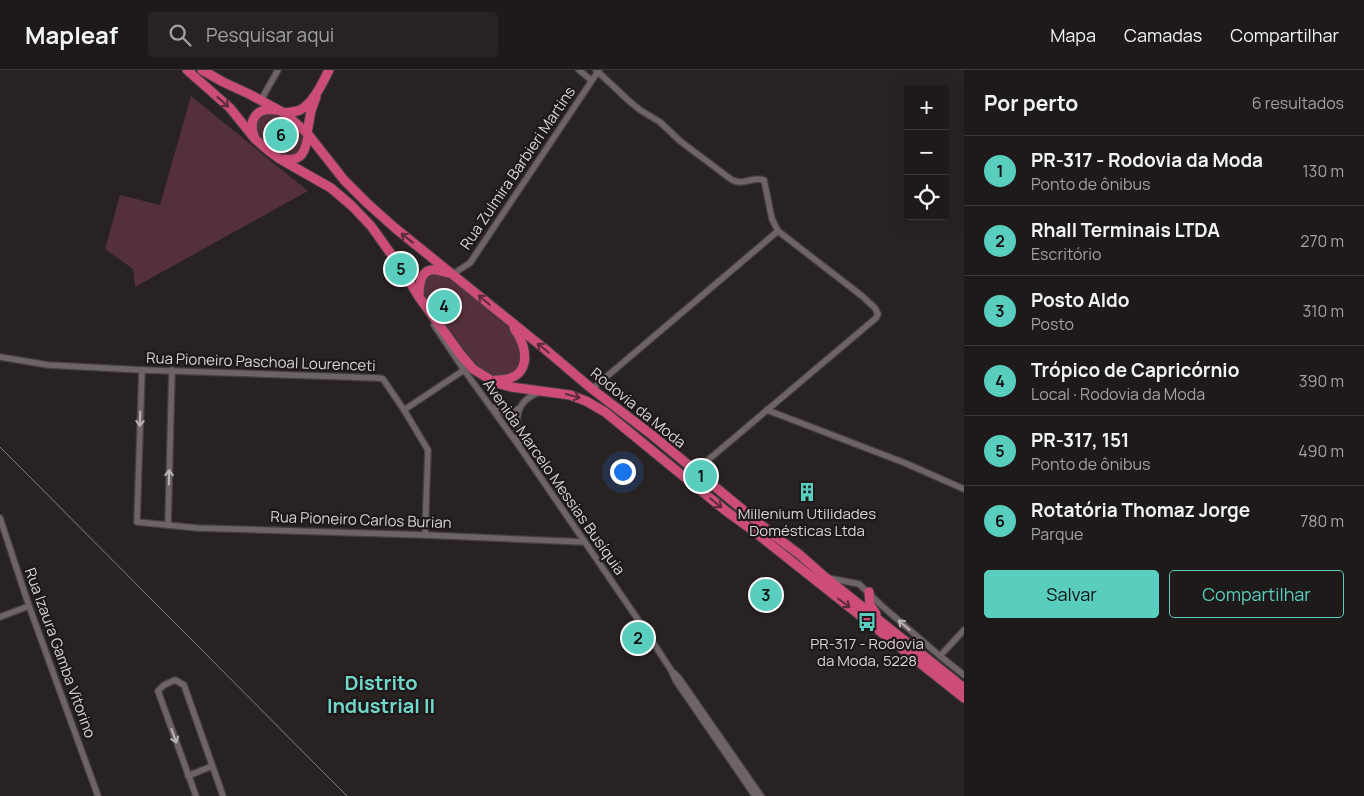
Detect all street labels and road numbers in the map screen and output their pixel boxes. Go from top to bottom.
street label: Rua Zulmira Barbieri Martins [455,82,580,253]
street label: Rua Pioneiro Paschoal Lourenceti [146,347,376,376]
street label: Rodovia da Moda [586,363,690,453]
street label: Avenida Marcelo Messias Busíquia [478,375,630,579]
street label: Rua Pioneiro Carlos Burian [270,506,452,533]
street label: Rua Izaura Gamba Vitorino [20,565,101,741]

